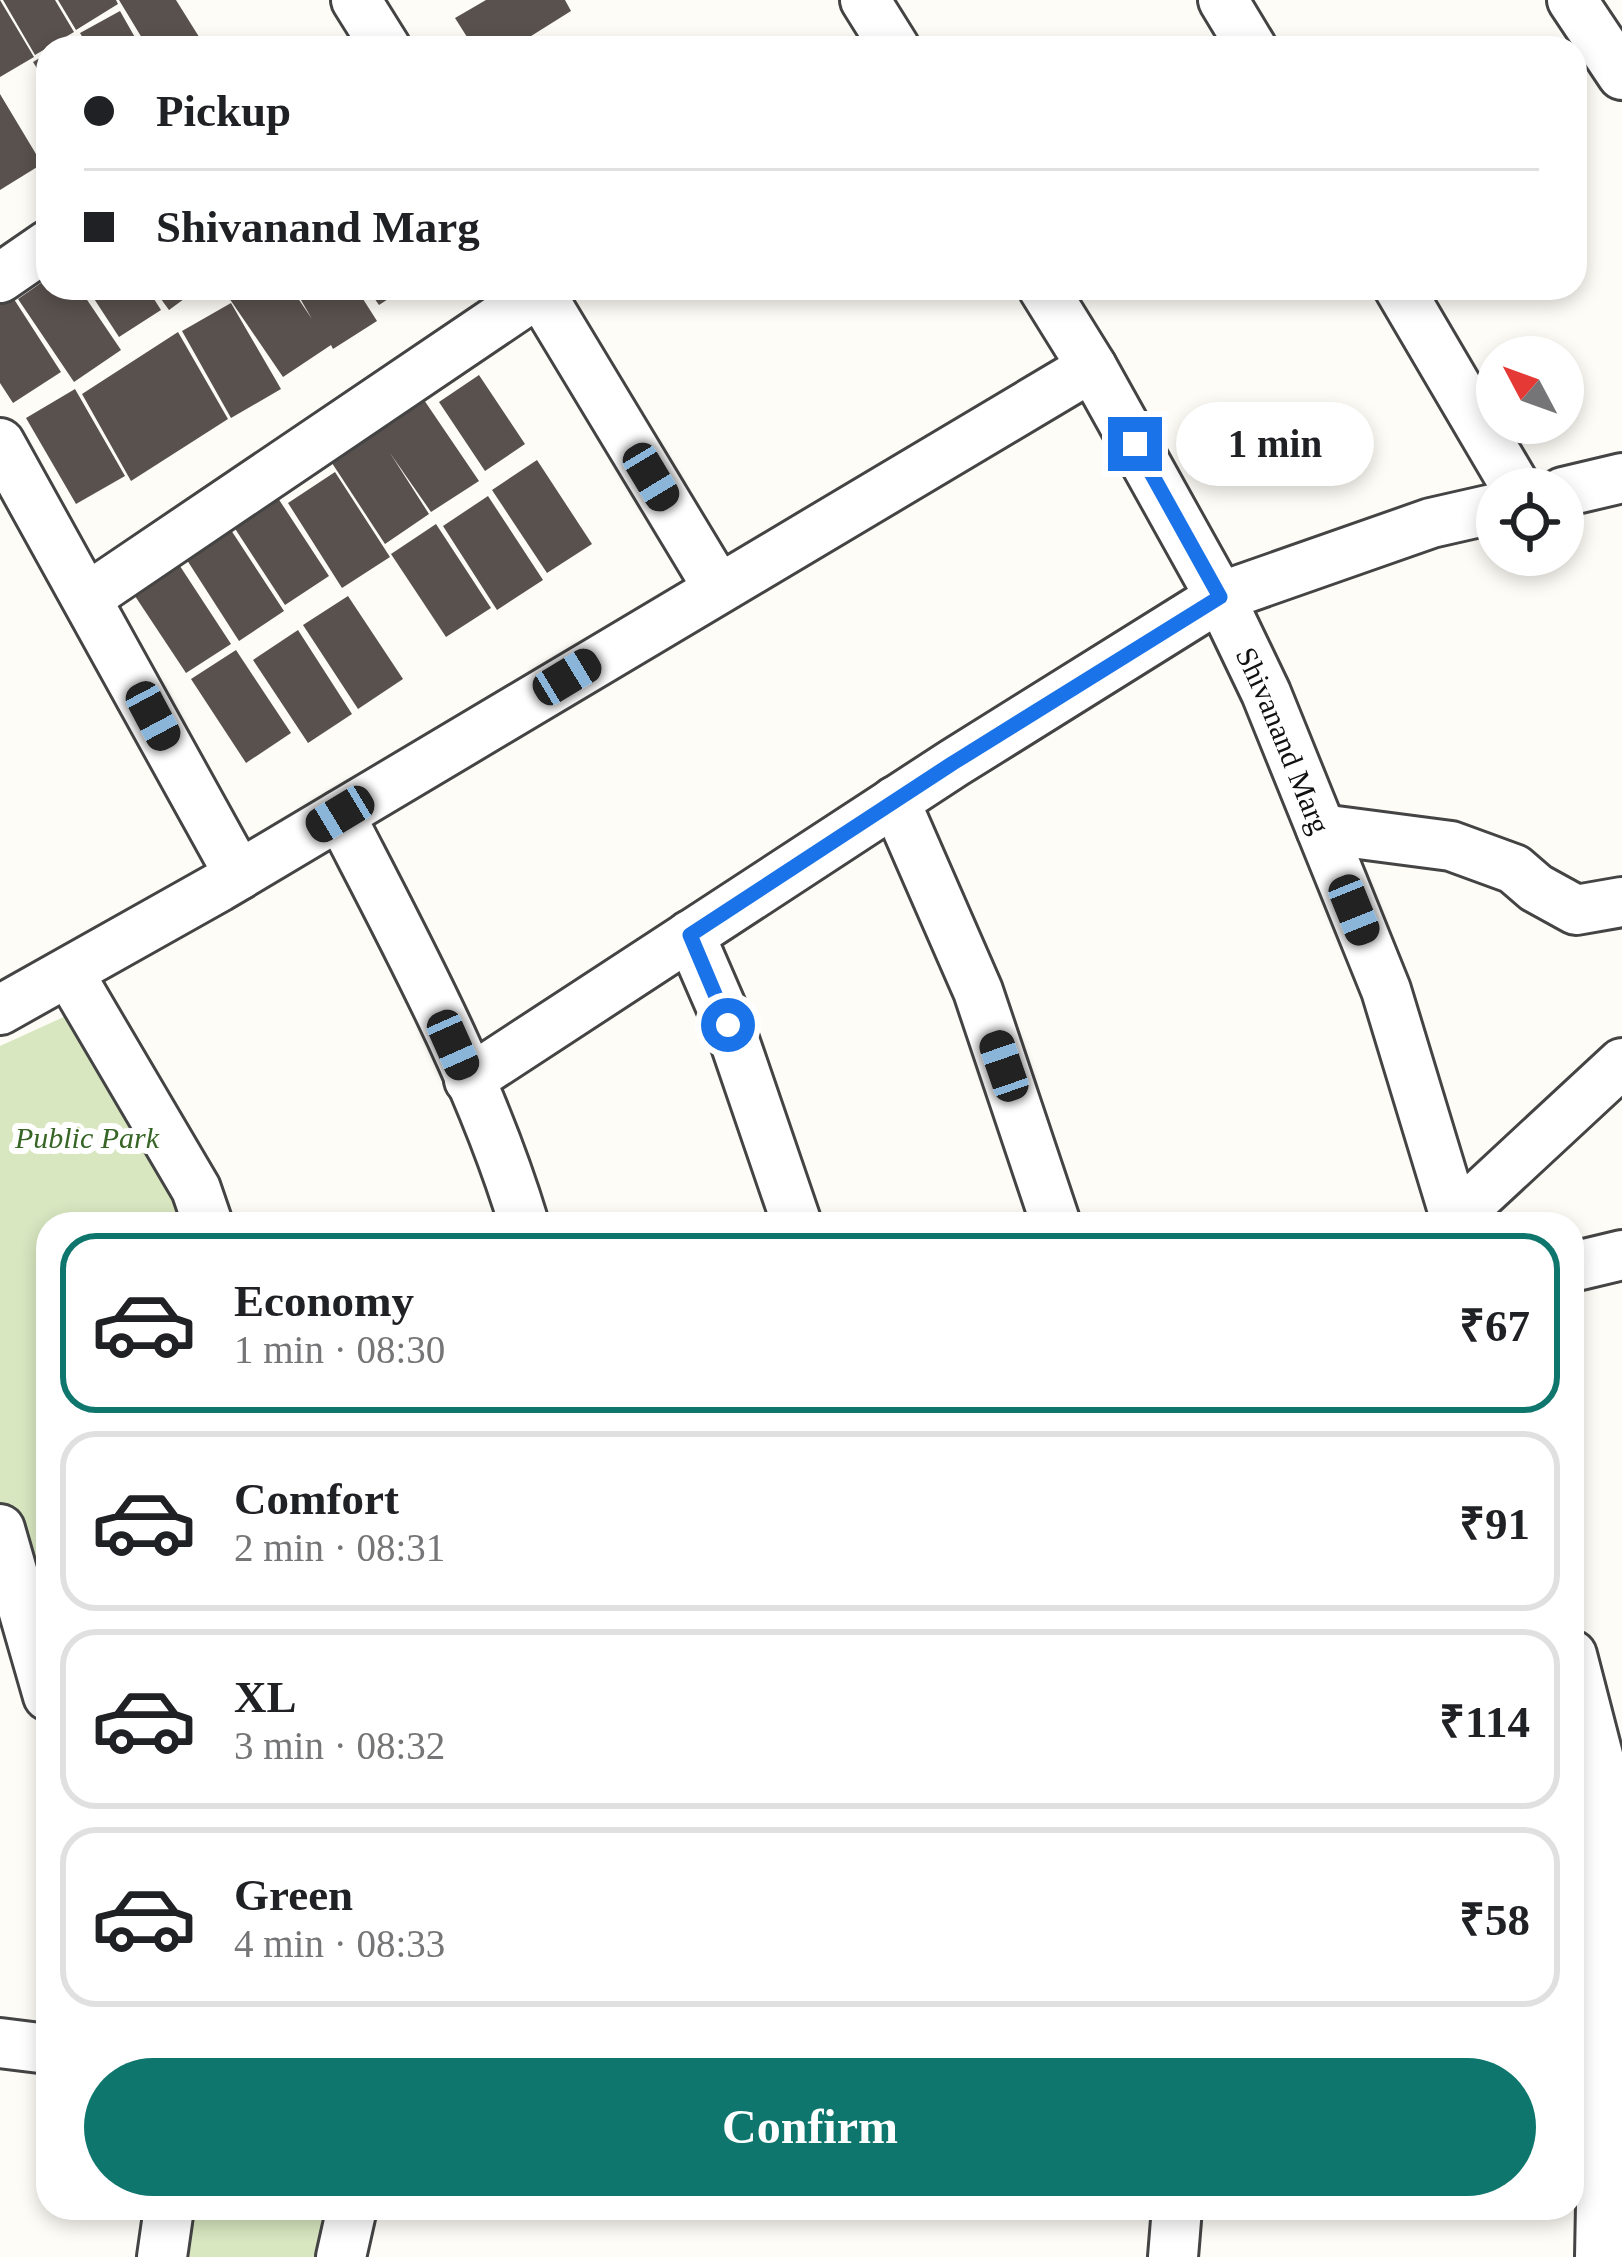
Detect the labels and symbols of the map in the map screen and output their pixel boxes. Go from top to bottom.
north arrow [1476,336,1584,444]
callout: 1 min [1177,402,1375,486]
route end [1108,417,1162,471]
car [617,437,685,517]
street label: Shivanand Marg [1230,642,1337,838]
car [527,643,607,711]
car [120,676,186,756]
car [300,780,380,848]
car [1324,870,1384,950]
route start [701,998,755,1052]
car [422,1005,484,1085]
car [975,1026,1033,1106]
park label: Public Park [14,1121,160,1154]

